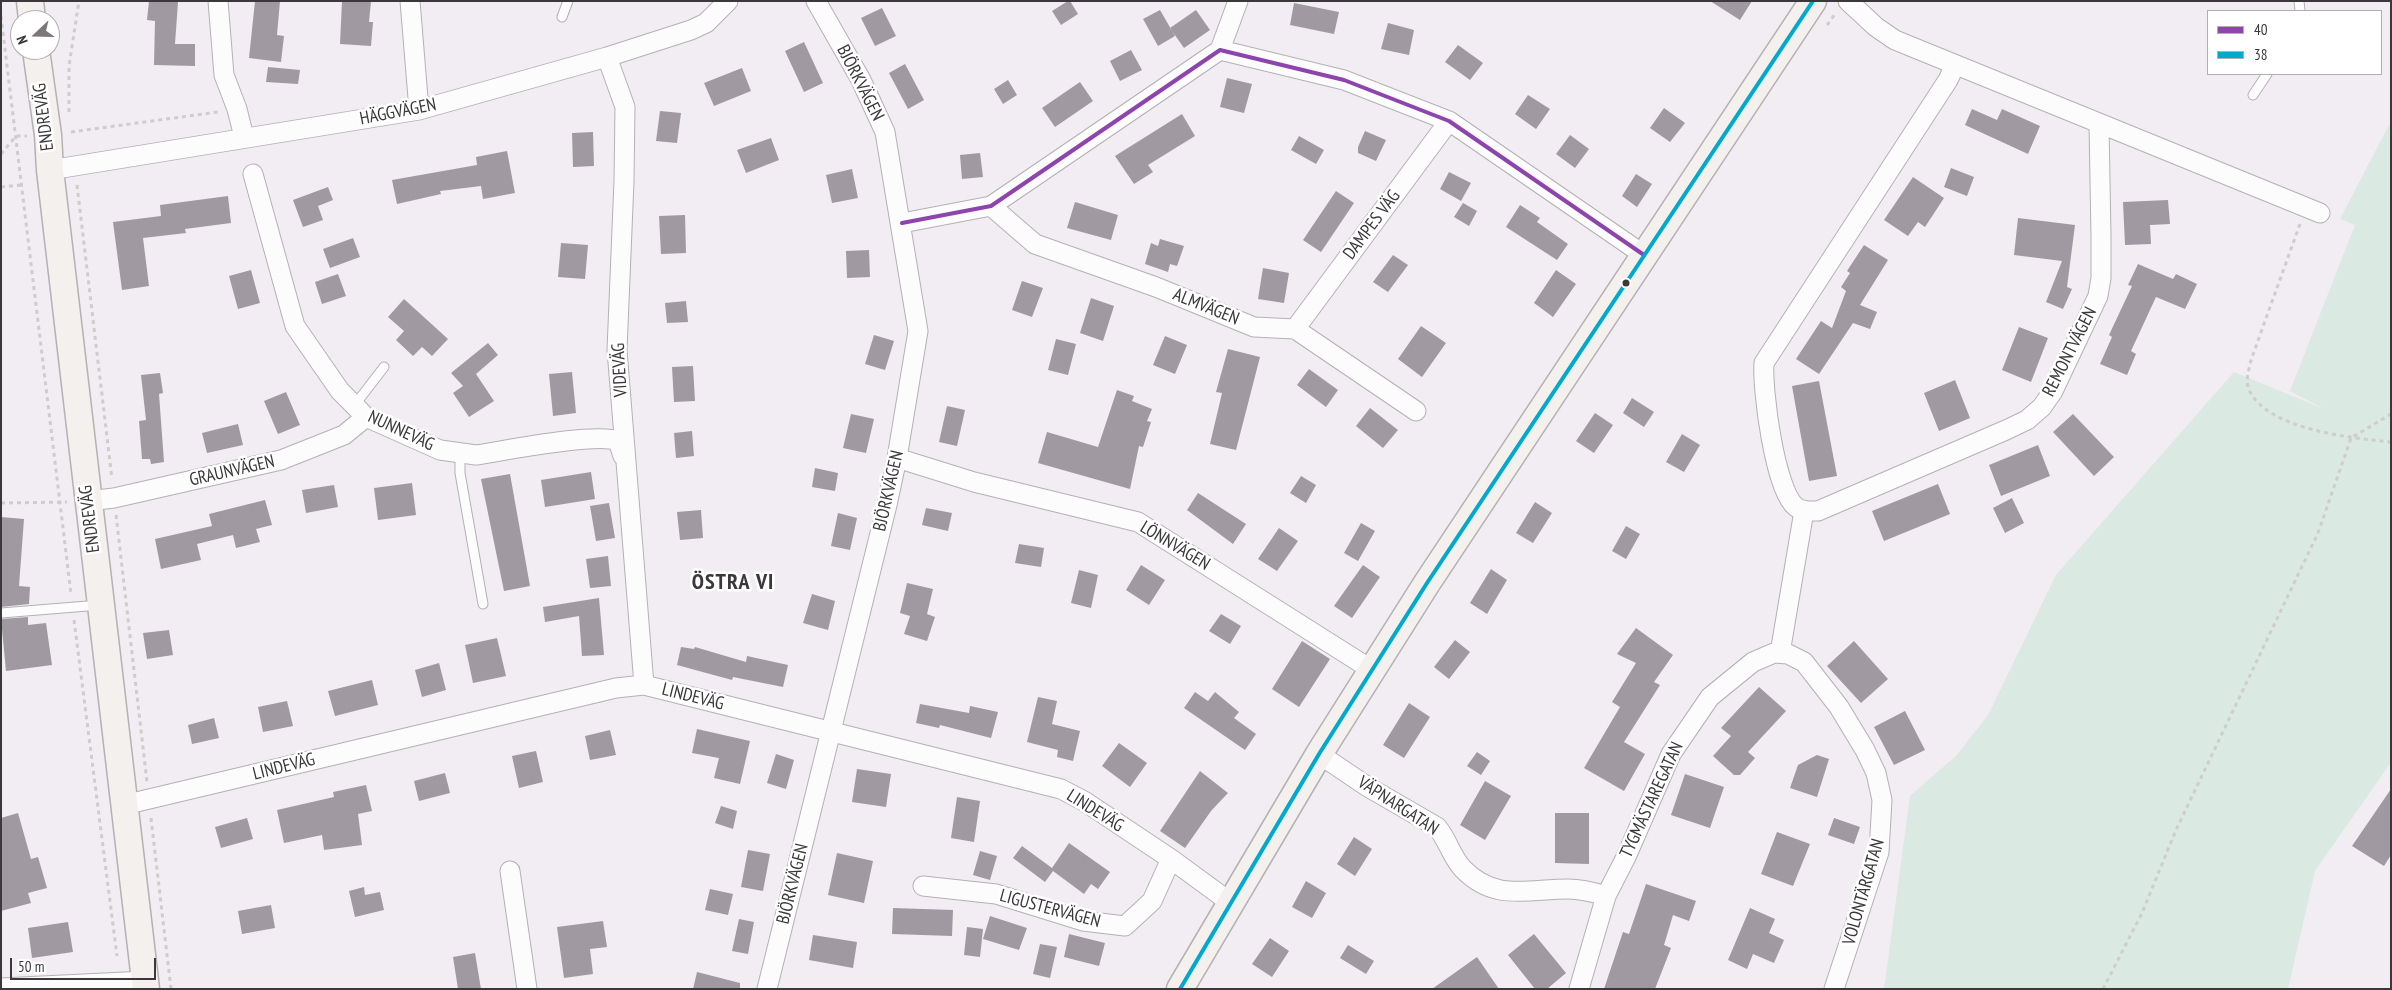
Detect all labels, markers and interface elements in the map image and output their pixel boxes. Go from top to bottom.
north arrow [10,10,60,60]
legend [2207,10,2382,75]
text: 40 [2254,20,2268,39]
text: N [12,33,32,47]
street label: BJÖRKVÄGEN [832,42,888,124]
text: 38 [2254,45,2268,64]
street label: ENDREVÄG [29,82,59,152]
street label: HÄGGVÄGEN [358,94,438,130]
street label: DAMPES VÄG [1339,186,1405,264]
unlabelled marker [1621,278,1631,288]
street label: ALMVÄGEN [1170,284,1242,330]
street label: REMONTVÄGEN [2038,304,2102,400]
street label: VIDEVÄG [608,342,632,398]
street label: NUNNEVÄG [364,406,438,456]
street label: BJÖRKVÄGEN [869,449,909,533]
street label: GRAUNVÄGEN [187,451,277,491]
street label: ENDREVÄG [75,484,105,554]
street label: LÖNNVÄGEN [1136,517,1214,575]
district label: ÖSTRA VI [691,570,775,596]
street label: LINDEVÄG [660,679,726,715]
street label: TYGMÄSTAREGATAN [1616,739,1688,861]
street label: LINDEVÄG [251,749,317,785]
street label: VÄPNARGATAN [1353,772,1443,840]
street label: LINDEVÄG [1063,785,1127,837]
street label: VOLONTÄRGATAN [1839,837,1889,947]
street label: BJÖRKVÄGEN [773,842,813,926]
street label: LIGUSTERVÄGEN [997,885,1103,933]
scale bar [12,948,159,980]
text: 50 m [18,957,44,976]

